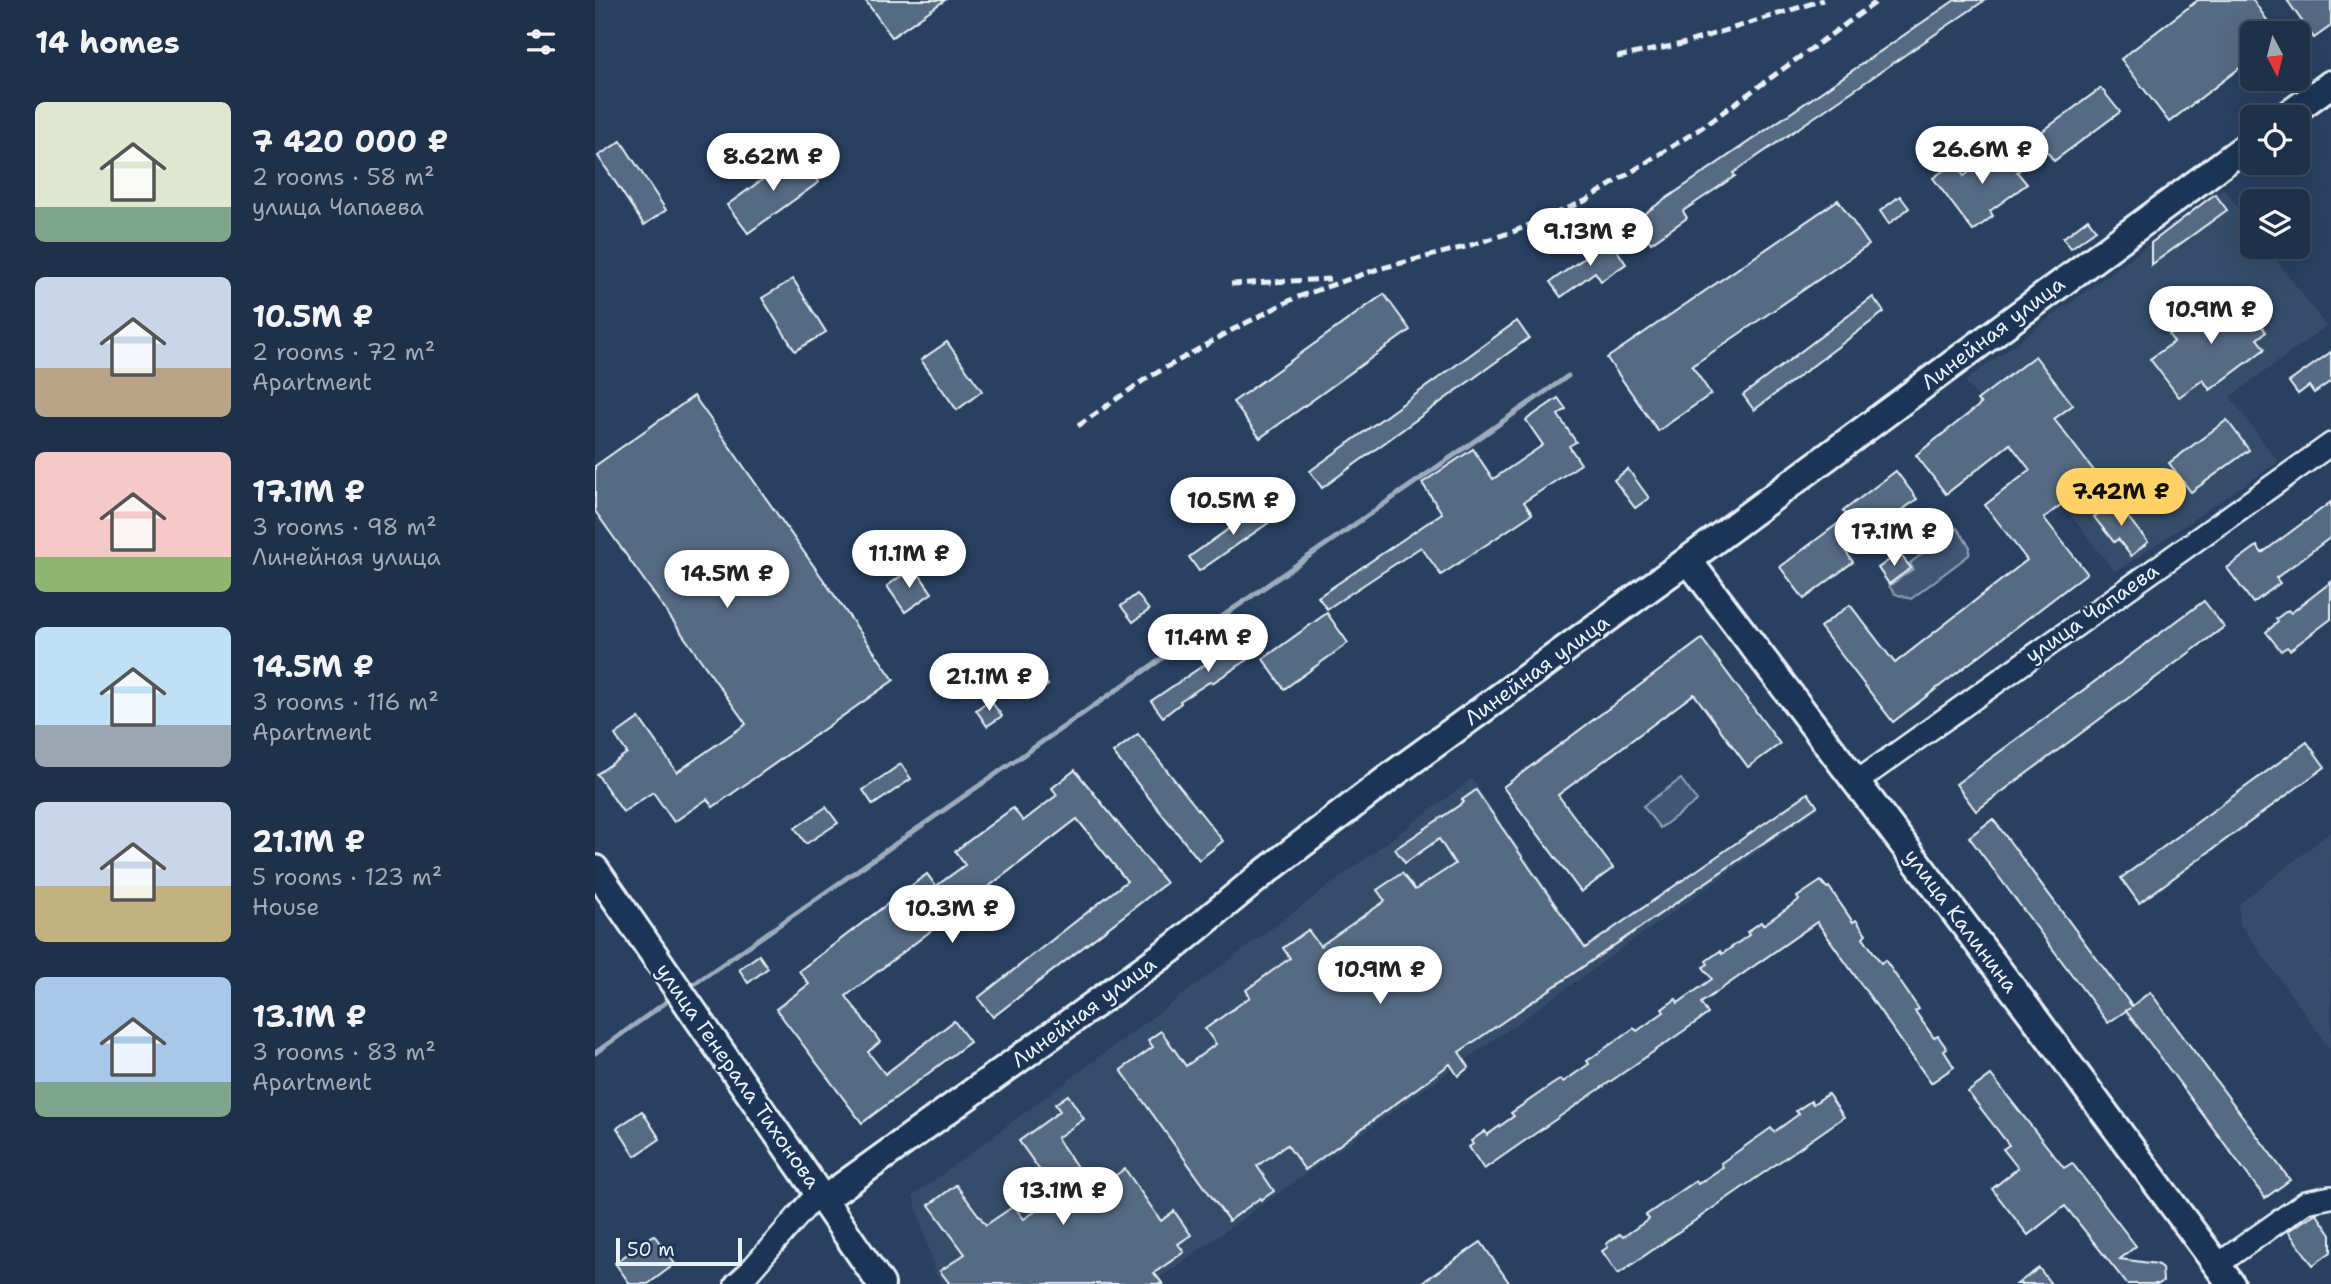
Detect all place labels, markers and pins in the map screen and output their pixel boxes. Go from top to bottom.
pin: 26.6M ₽ [1917,127,2047,186]
pin: 8.62M ₽ [708,134,838,193]
pin: 9.13M ₽ [1525,208,1655,268]
pin: 10.9M ₽ [2146,286,2276,346]
pin: 7.42M ₽ [2056,468,2186,528]
pin: 10.5M ₽ [1168,477,1298,537]
pin: 17.1M ₽ [1829,508,1959,568]
pin: 11.1M ₽ [844,530,974,590]
pin: 14.5M ₽ [662,550,792,610]
pin: 11.4M ₽ [1143,614,1273,674]
pin: 21.1M ₽ [924,654,1054,713]
pin: 10.3M ₽ [887,886,1017,945]
pin: 10.9M ₽ [1315,946,1445,1006]
pin: 13.1M ₽ [998,1168,1128,1227]

